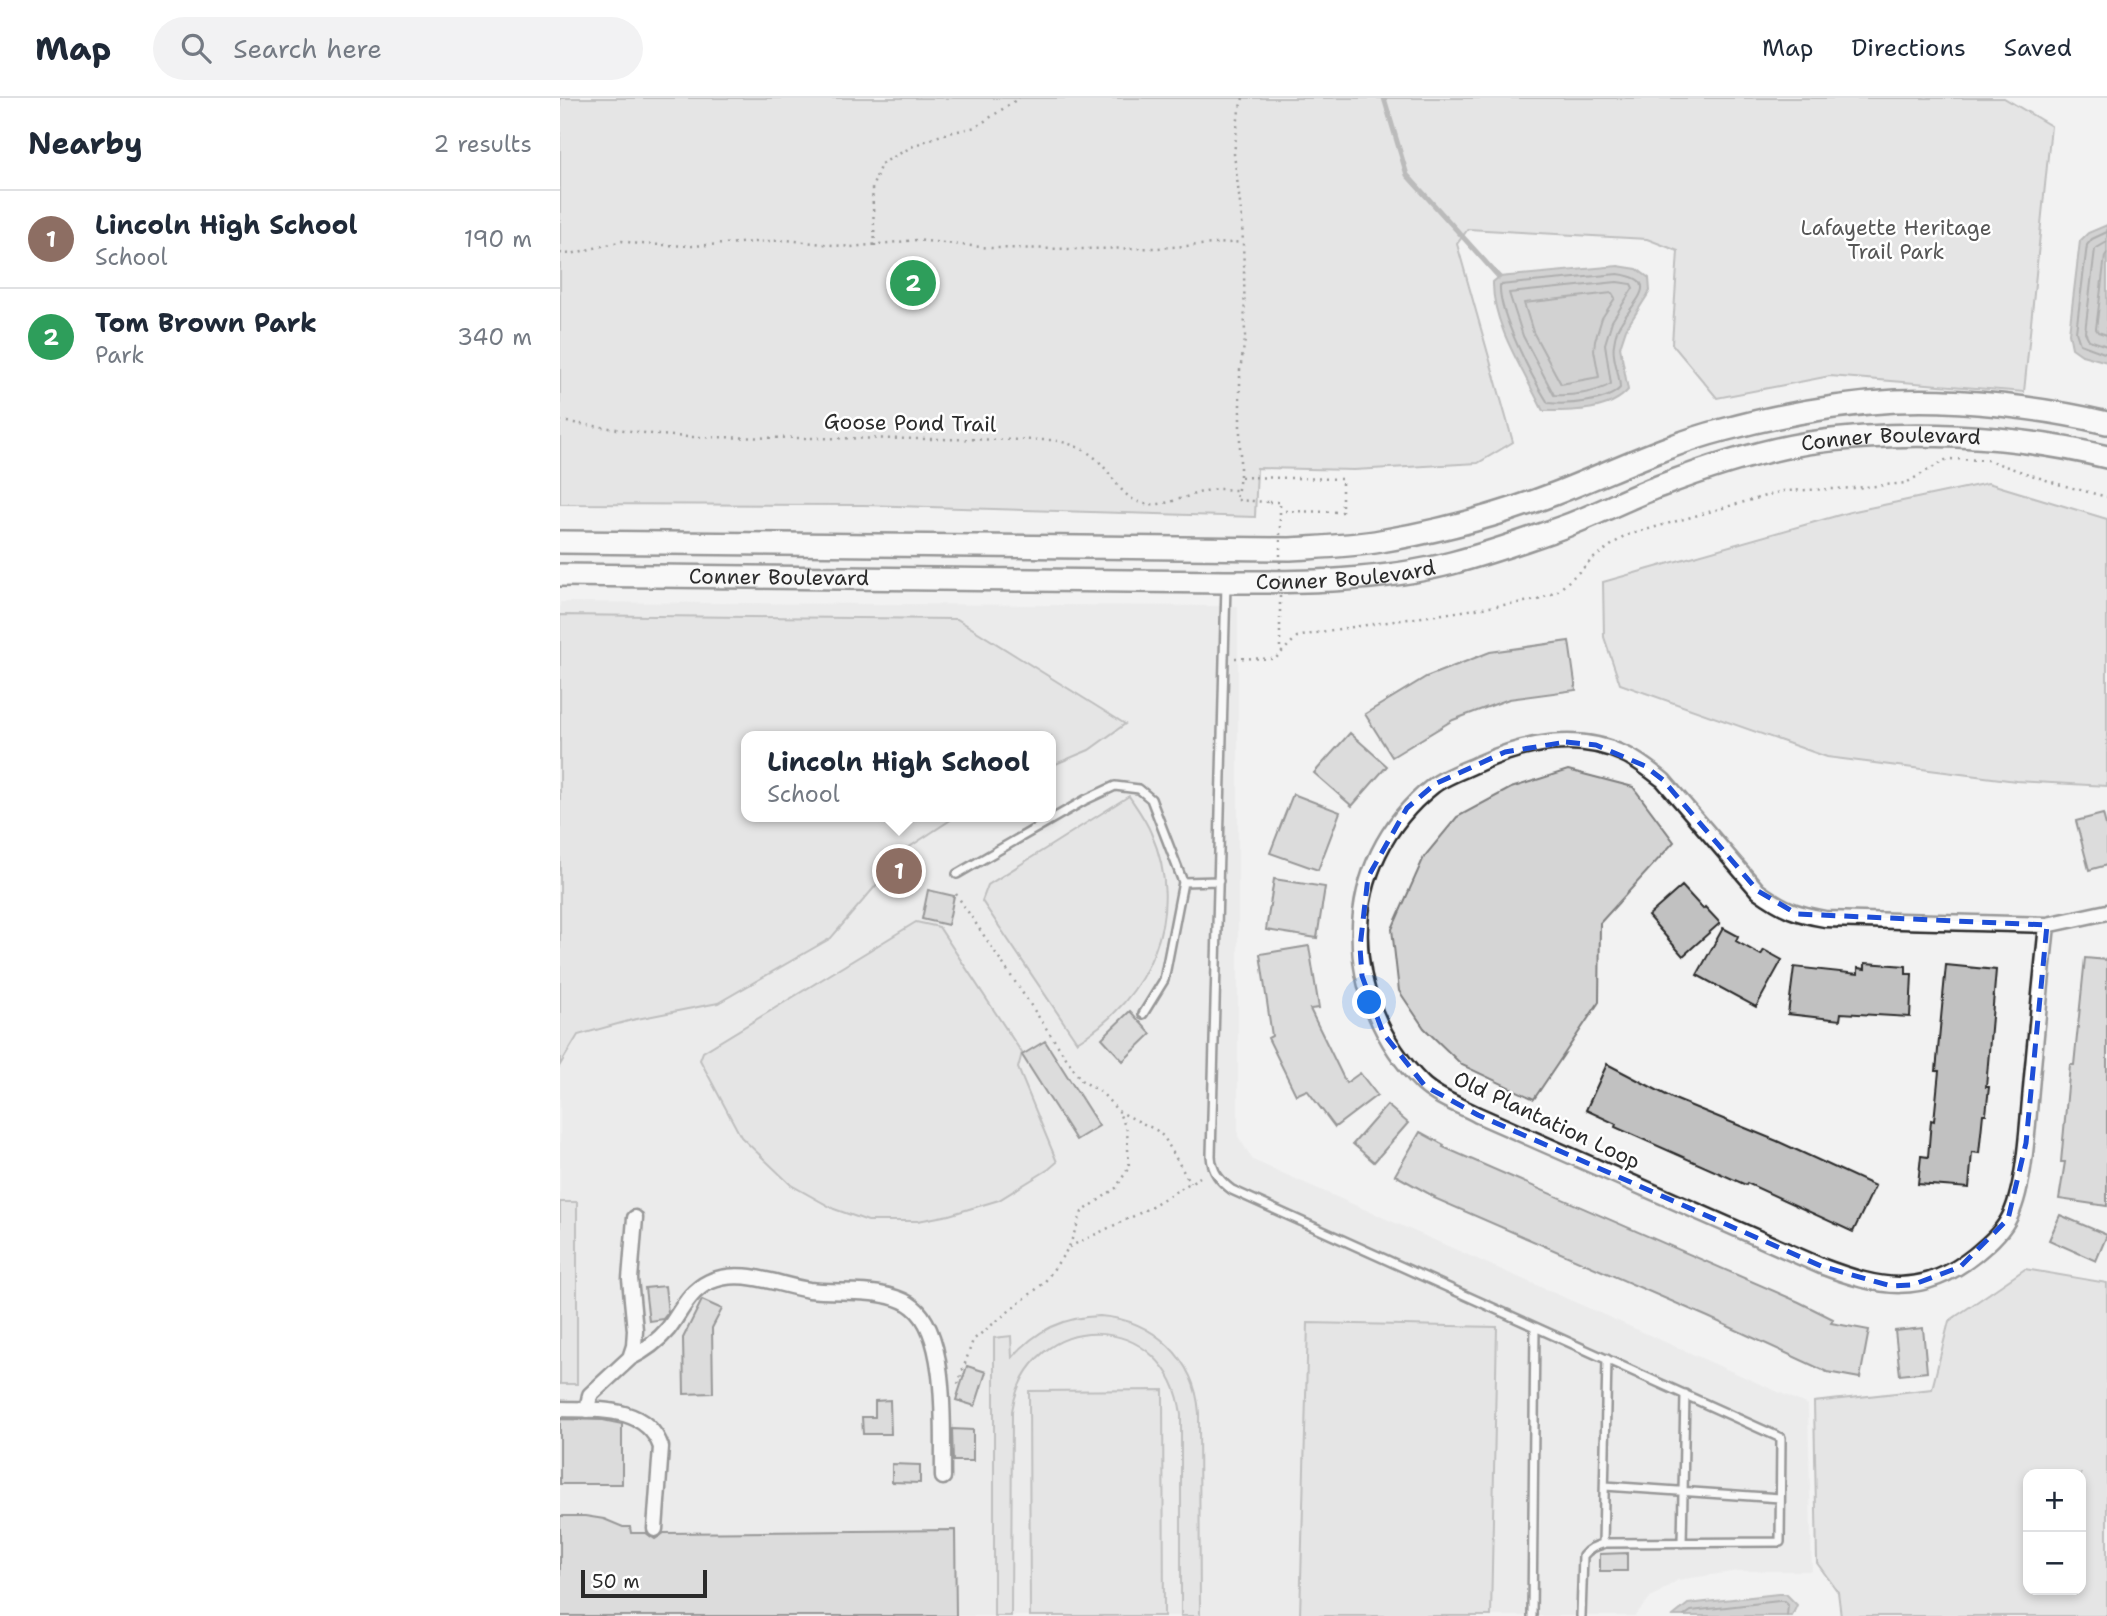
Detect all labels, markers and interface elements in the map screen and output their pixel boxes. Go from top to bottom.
search box [153,17,643,80]
text: Map [35,26,111,71]
icon: search [177,29,215,67]
text: Search here [233,31,382,66]
text: Map [1762,32,1813,64]
text: Directions [1851,32,1966,64]
text: Saved [2004,32,2072,64]
text: Nearby [28,123,143,164]
text: 2 results [433,129,532,159]
text: Lincoln High School [95,207,358,242]
park label: Lafayette Heritage Trail Park [1800,214,1992,266]
text: 1 [46,224,56,254]
text: 190 m [464,224,532,254]
text: School [95,242,167,272]
pin: 2 [890,257,936,309]
text: Tom Brown Park [95,305,317,340]
text: 2 [43,322,59,352]
text: 340 m [457,322,532,352]
text: Park [95,340,144,370]
street label: Goose Pond Trail [824,407,997,439]
street label: Conner Boulevard [1799,421,1982,458]
street label: Conner Boulevard [1256,553,1438,596]
street label: Conner Boulevard [689,562,869,592]
popup [741,731,1056,822]
text: Lincoln High School [767,744,1030,779]
text: School [767,779,840,809]
pin: 1 [876,845,922,897]
your location [1352,985,1386,1019]
street label: Old Plantation Loop [1449,1064,1645,1176]
map controls [2023,1469,2086,1595]
button: + [2023,1469,2086,1532]
button: − [2023,1532,2086,1595]
scale bar [581,1567,707,1599]
text: 50 m [592,1569,640,1594]

